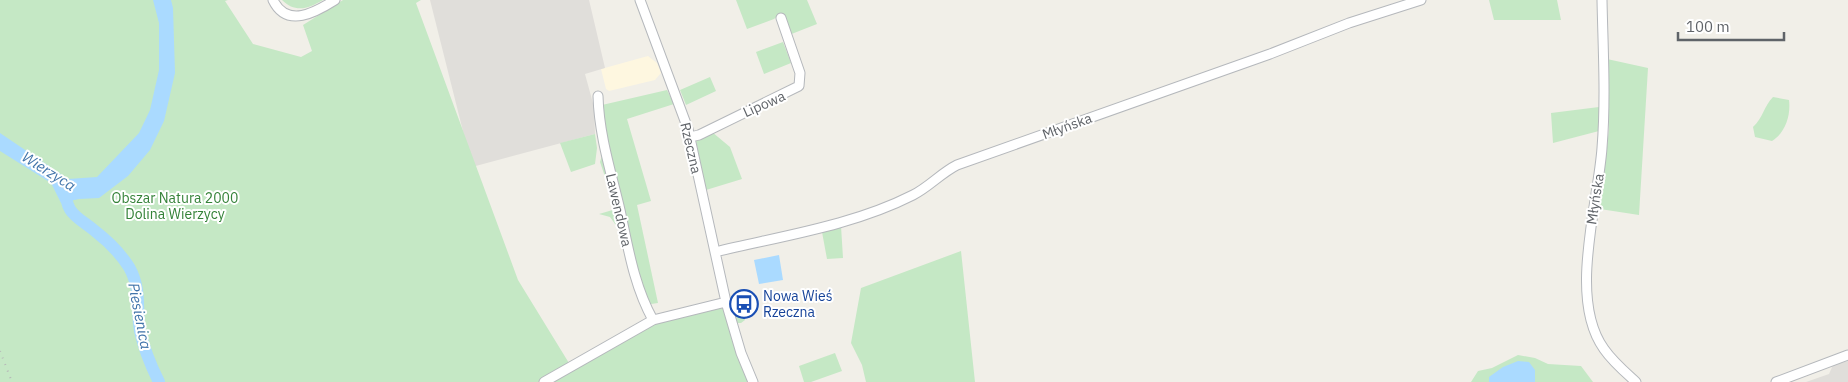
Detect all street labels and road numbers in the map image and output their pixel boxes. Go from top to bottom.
street label: Lipowa [740,87,788,121]
street label: Młyńska [1040,109,1095,143]
street label: Rzeczna [676,121,706,176]
street label: Lawendowa [602,172,636,249]
street label: Młyńska [1582,172,1608,226]

